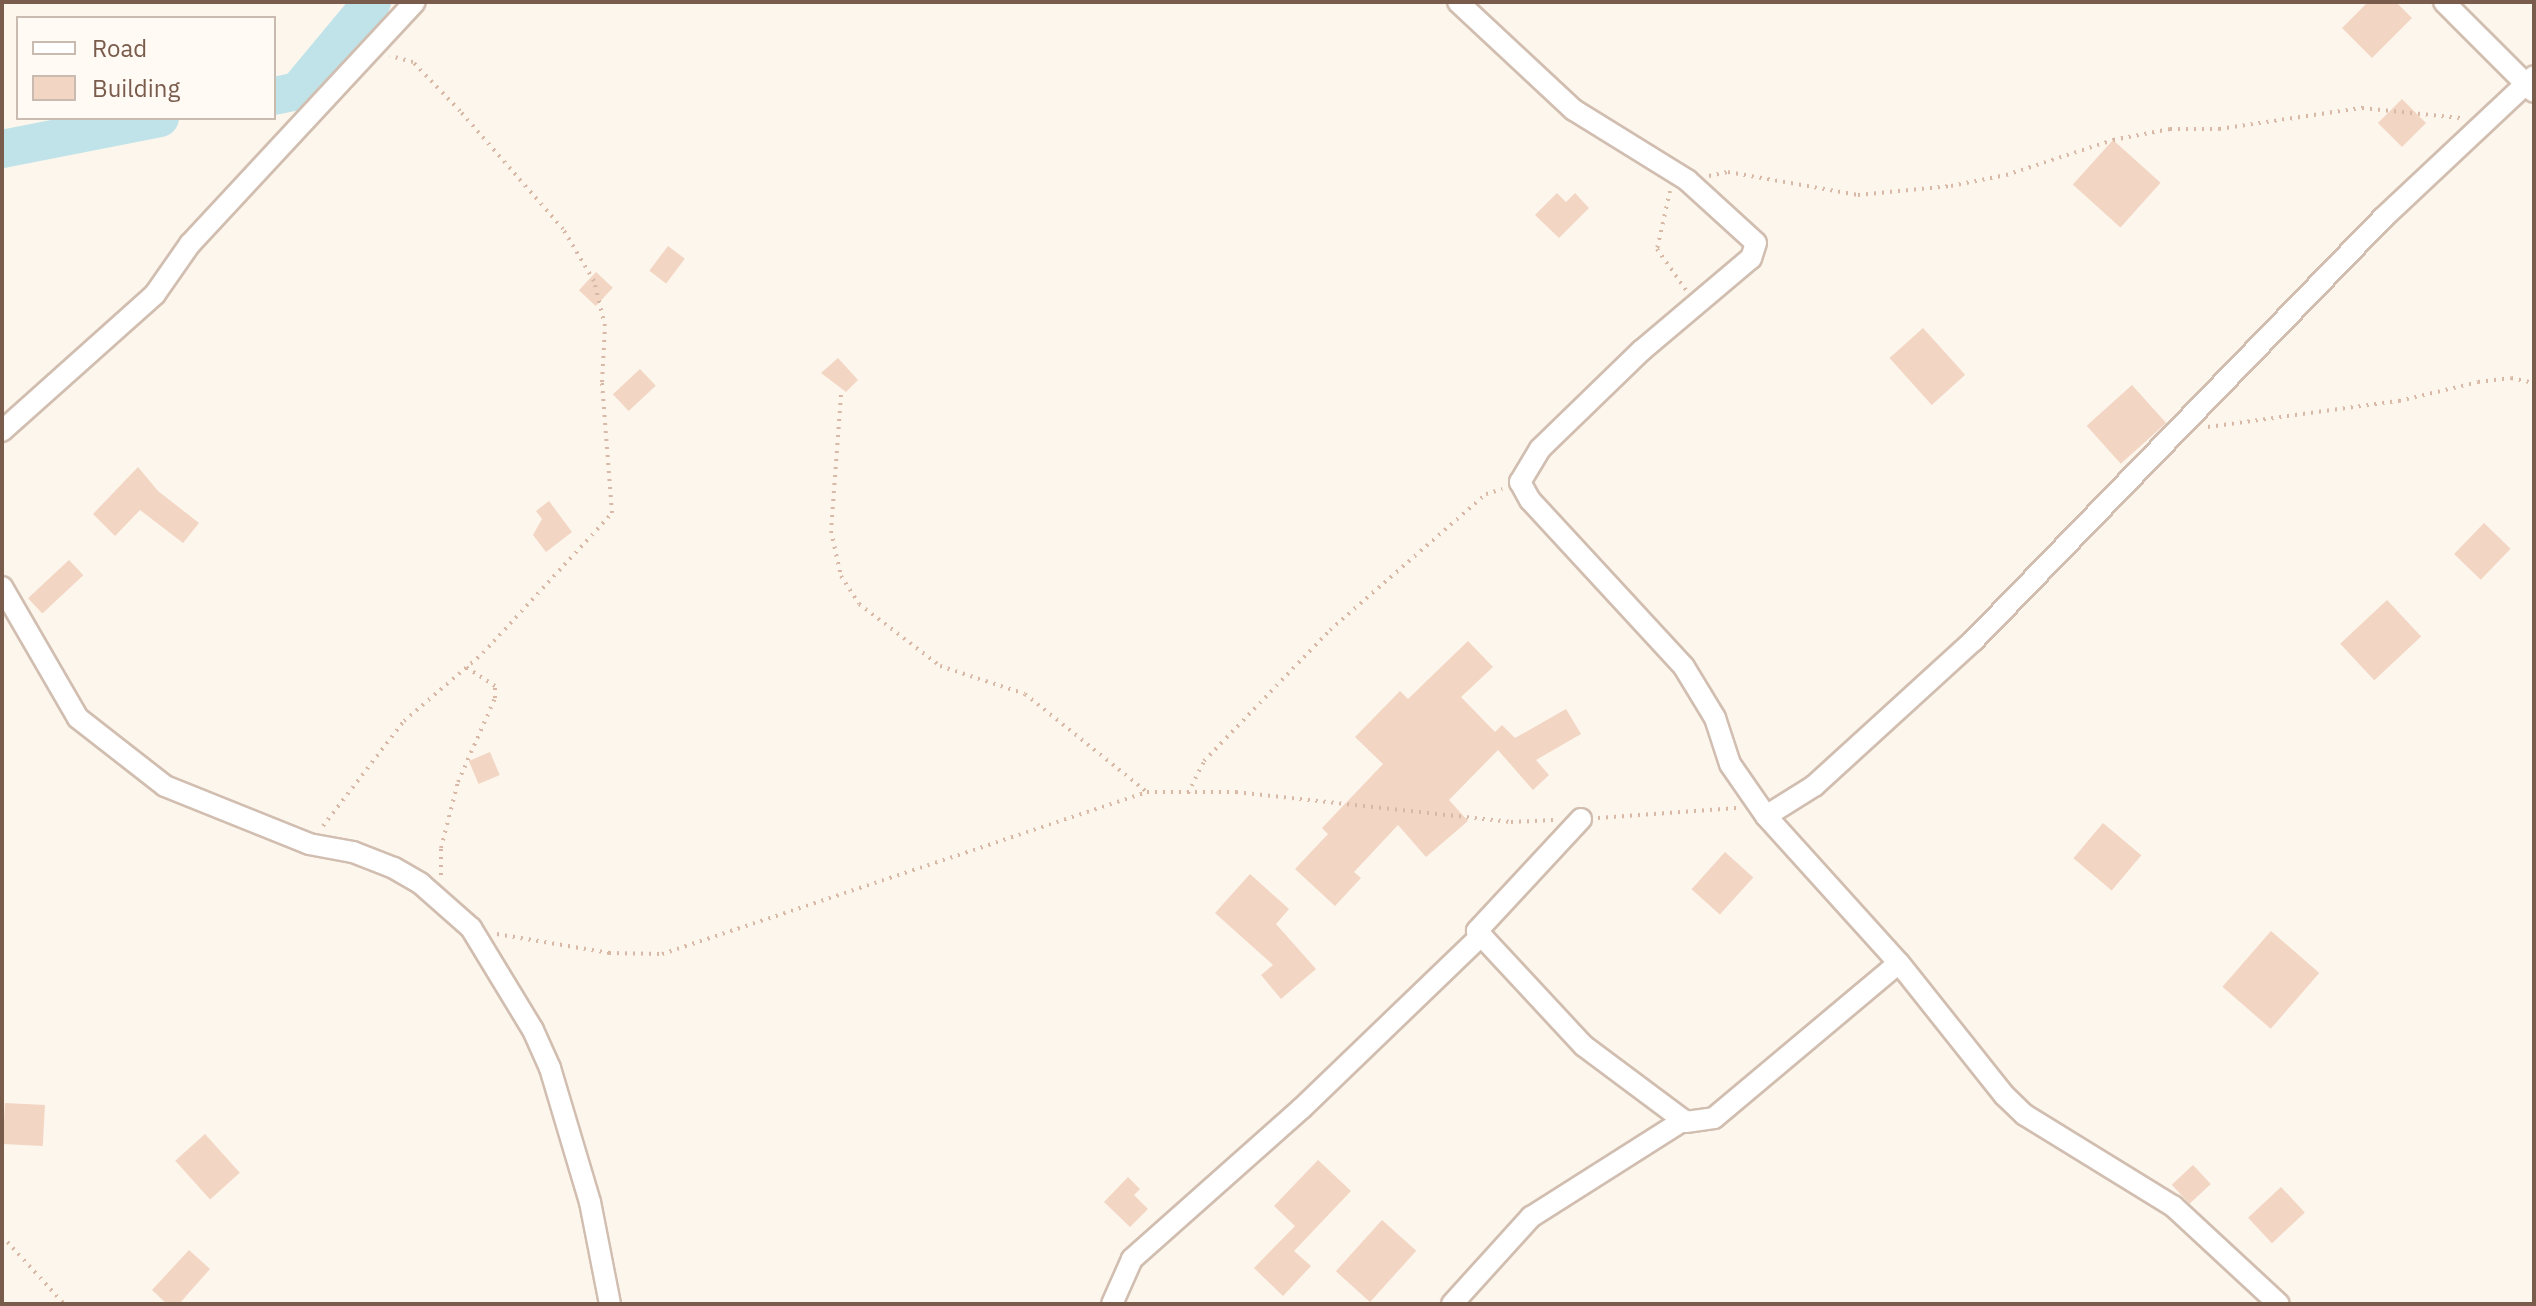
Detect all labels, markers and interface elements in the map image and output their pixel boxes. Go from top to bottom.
legend [16,16,276,120]
text: Road [92,32,147,64]
text: Building [92,72,180,104]

